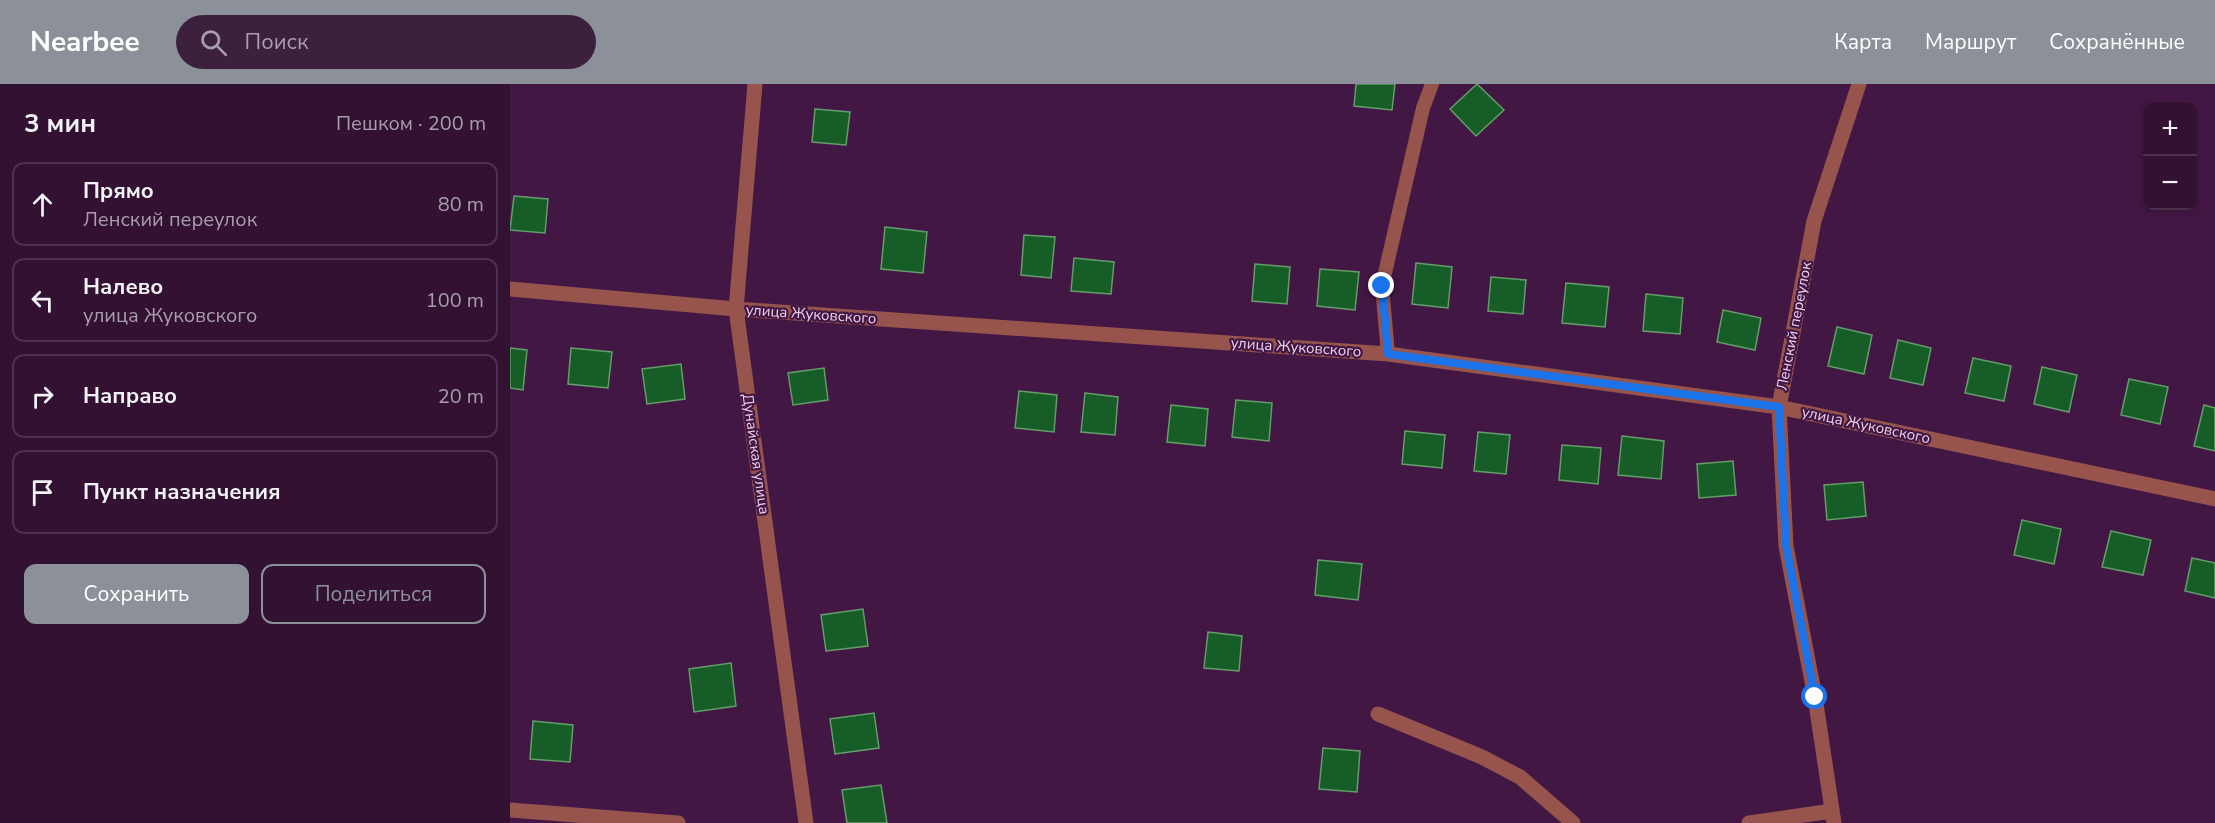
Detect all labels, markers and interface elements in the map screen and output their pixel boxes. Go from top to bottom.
search box [176,15,596,69]
text: Nearbee [30,23,140,61]
icon: search [197,26,230,59]
text: Поиск [245,27,309,57]
text: Карта [1834,28,1892,56]
text: Маршрут [1925,28,2016,56]
text: Сохранённые [2049,28,2185,56]
map controls [2143,102,2197,210]
button: + [2143,102,2197,156]
text: 3 мин [24,106,96,141]
text: Пешком · 200 m [336,110,486,137]
button: − [2143,156,2197,210]
text: Прямо [83,176,154,206]
icon: ahead [26,188,59,221]
text: 80 m [438,191,484,218]
text: Ленский переулок [83,206,257,233]
street label: Ленский переулок [1772,260,1816,392]
text: Налево [83,272,163,302]
route end [1368,272,1394,298]
icon: left [26,284,59,317]
text: 100 m [426,287,484,314]
street label: улица Жуковского [745,299,877,329]
text: улица Жуковского [83,302,257,329]
street label: улица Жуковского [1230,332,1362,362]
icon: right [26,380,59,413]
text: Направо [83,381,177,411]
text: 20 m [438,383,484,410]
street label: Дунайская улица [738,392,774,516]
street label: улица Жуковского [1800,402,1932,448]
icon: arrive [26,476,59,509]
text: Пункт назначения [83,477,281,507]
button: Сохранить [24,564,249,624]
button: Поделиться [261,564,486,624]
route start [1801,683,1827,709]

